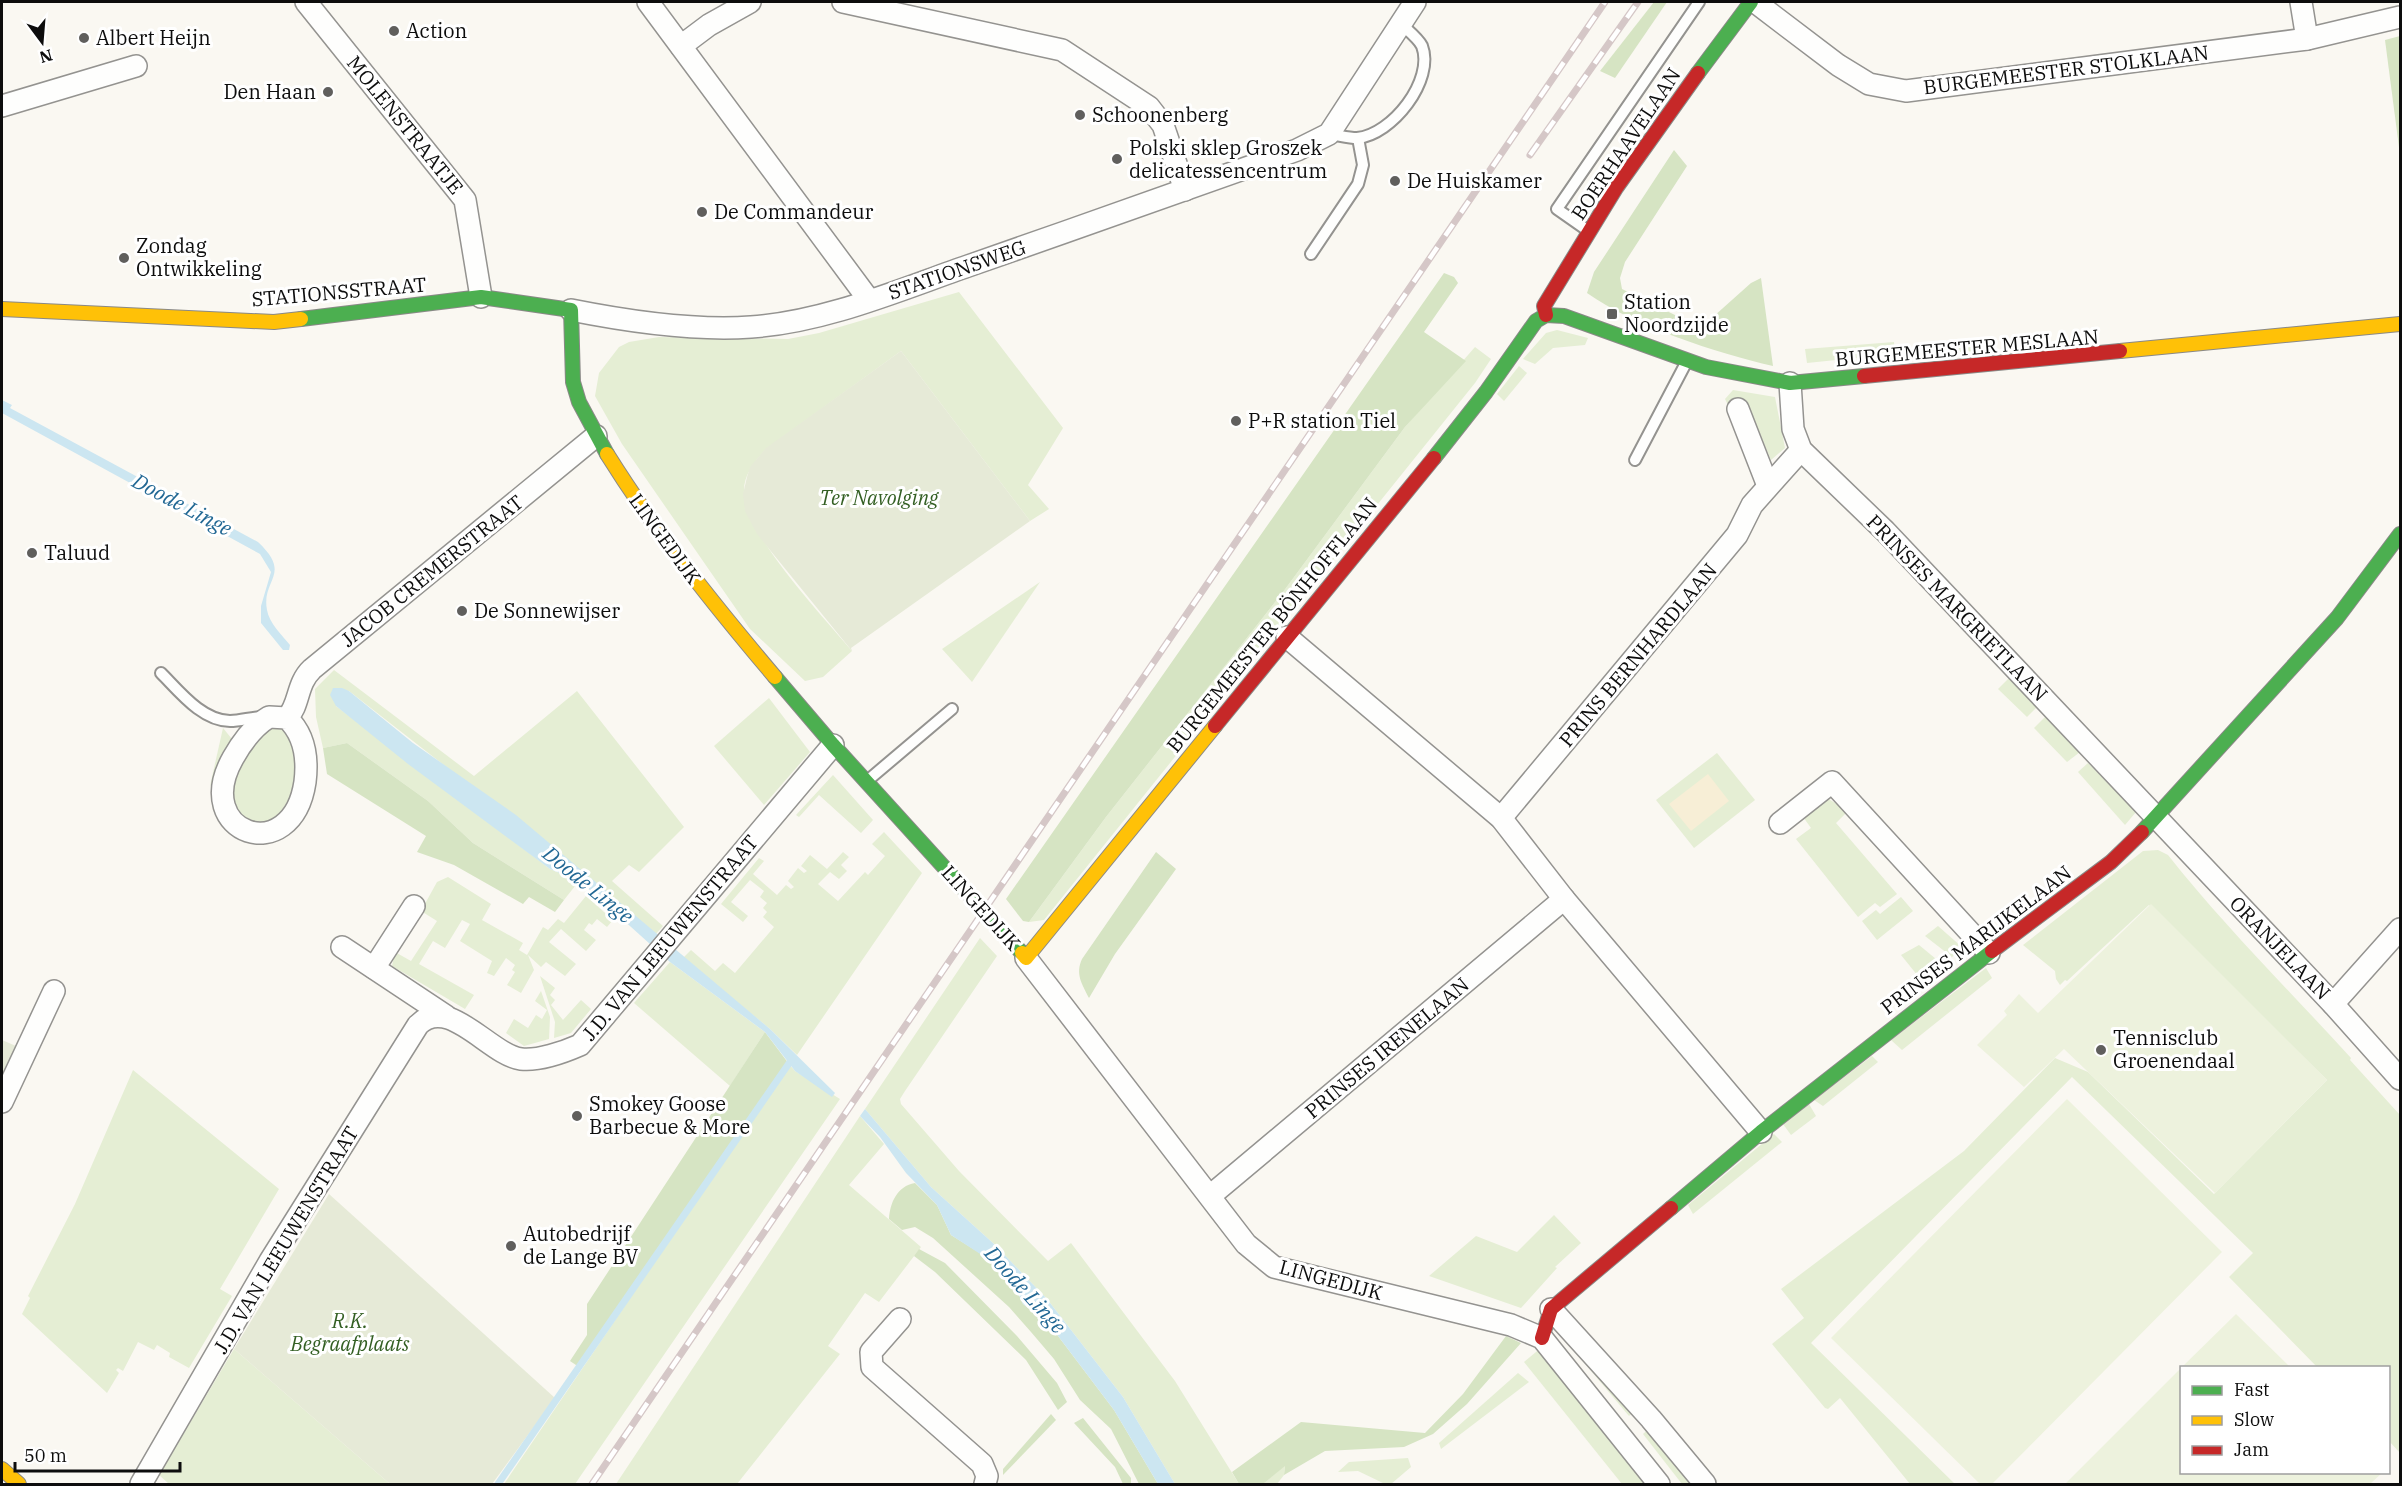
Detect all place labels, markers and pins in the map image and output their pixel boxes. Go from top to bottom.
place label: Action [406,17,468,44]
place label: Albert Heijn [96,24,211,51]
marker: Action [387,24,401,38]
marker: Albert Heijn [77,31,91,45]
place label: Den Haan [223,78,316,105]
marker: Den Haan [321,85,335,99]
place label: Schoonenberg [1092,101,1228,128]
marker: Schoonenberg [1073,108,1087,122]
place label: Polski sklep Groszek delicatessencentrum [1129,134,1327,184]
marker: Polski sklep Groszek delicatessencentrum [1110,152,1124,166]
place label: De Huiskamer [1407,167,1542,194]
marker: De Huiskamer [1388,174,1402,188]
place label: De Commandeur [714,198,874,225]
marker: De Commandeur [695,205,709,219]
place label: Zondag Ontwikkeling [136,232,262,282]
marker: Zondag Ontwikkeling [117,251,131,265]
place label: Station Noordzijde [1624,288,1729,338]
marker: Station Noordzijde [1605,307,1619,321]
place label: P+R station Tiel [1248,407,1396,434]
marker: P+R station Tiel [1229,414,1243,428]
place label: Taluud [44,539,110,566]
marker: Taluud [25,546,39,560]
place label: De Sonnewijser [474,597,620,624]
marker: De Sonnewijser [455,604,469,618]
place label: Tennisclub Groenendaal [2113,1024,2235,1074]
marker: Tennisclub Groenendaal [2094,1043,2108,1057]
place label: Smokey Goose Barbecue & More [589,1090,750,1140]
marker: Smokey Goose Barbecue & More [570,1109,584,1123]
place label: Autobedrijf de Lange BV [523,1220,638,1270]
marker: Autobedrijf de Lange BV [504,1239,518,1253]

